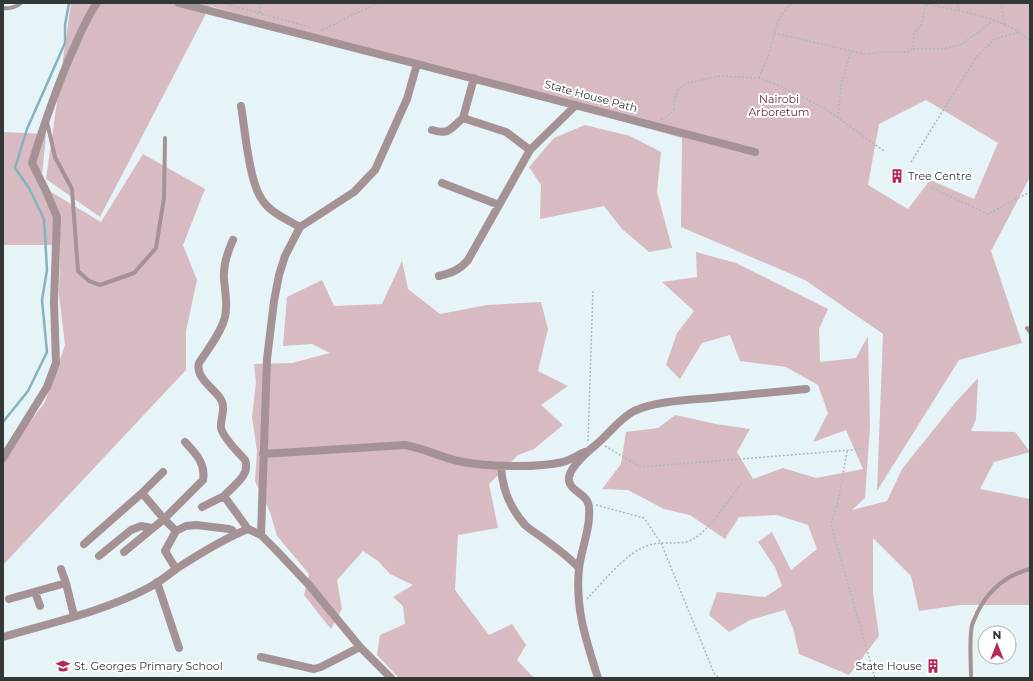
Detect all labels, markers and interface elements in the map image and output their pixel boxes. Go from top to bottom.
street label: State House Path [543,77,639,115]
park label: Nairobi Arboretum [748,92,810,119]
building icon: Tree Centre [889,168,905,184]
place label: Tree Centre [908,169,972,183]
north arrow [977,625,1017,665]
text: N [993,628,1001,642]
school or university icon: St. Georges Primary School [55,658,71,674]
building icon: State House [925,658,941,674]
place label: St. Georges Primary School [74,659,223,673]
place label: State House [855,659,922,673]

